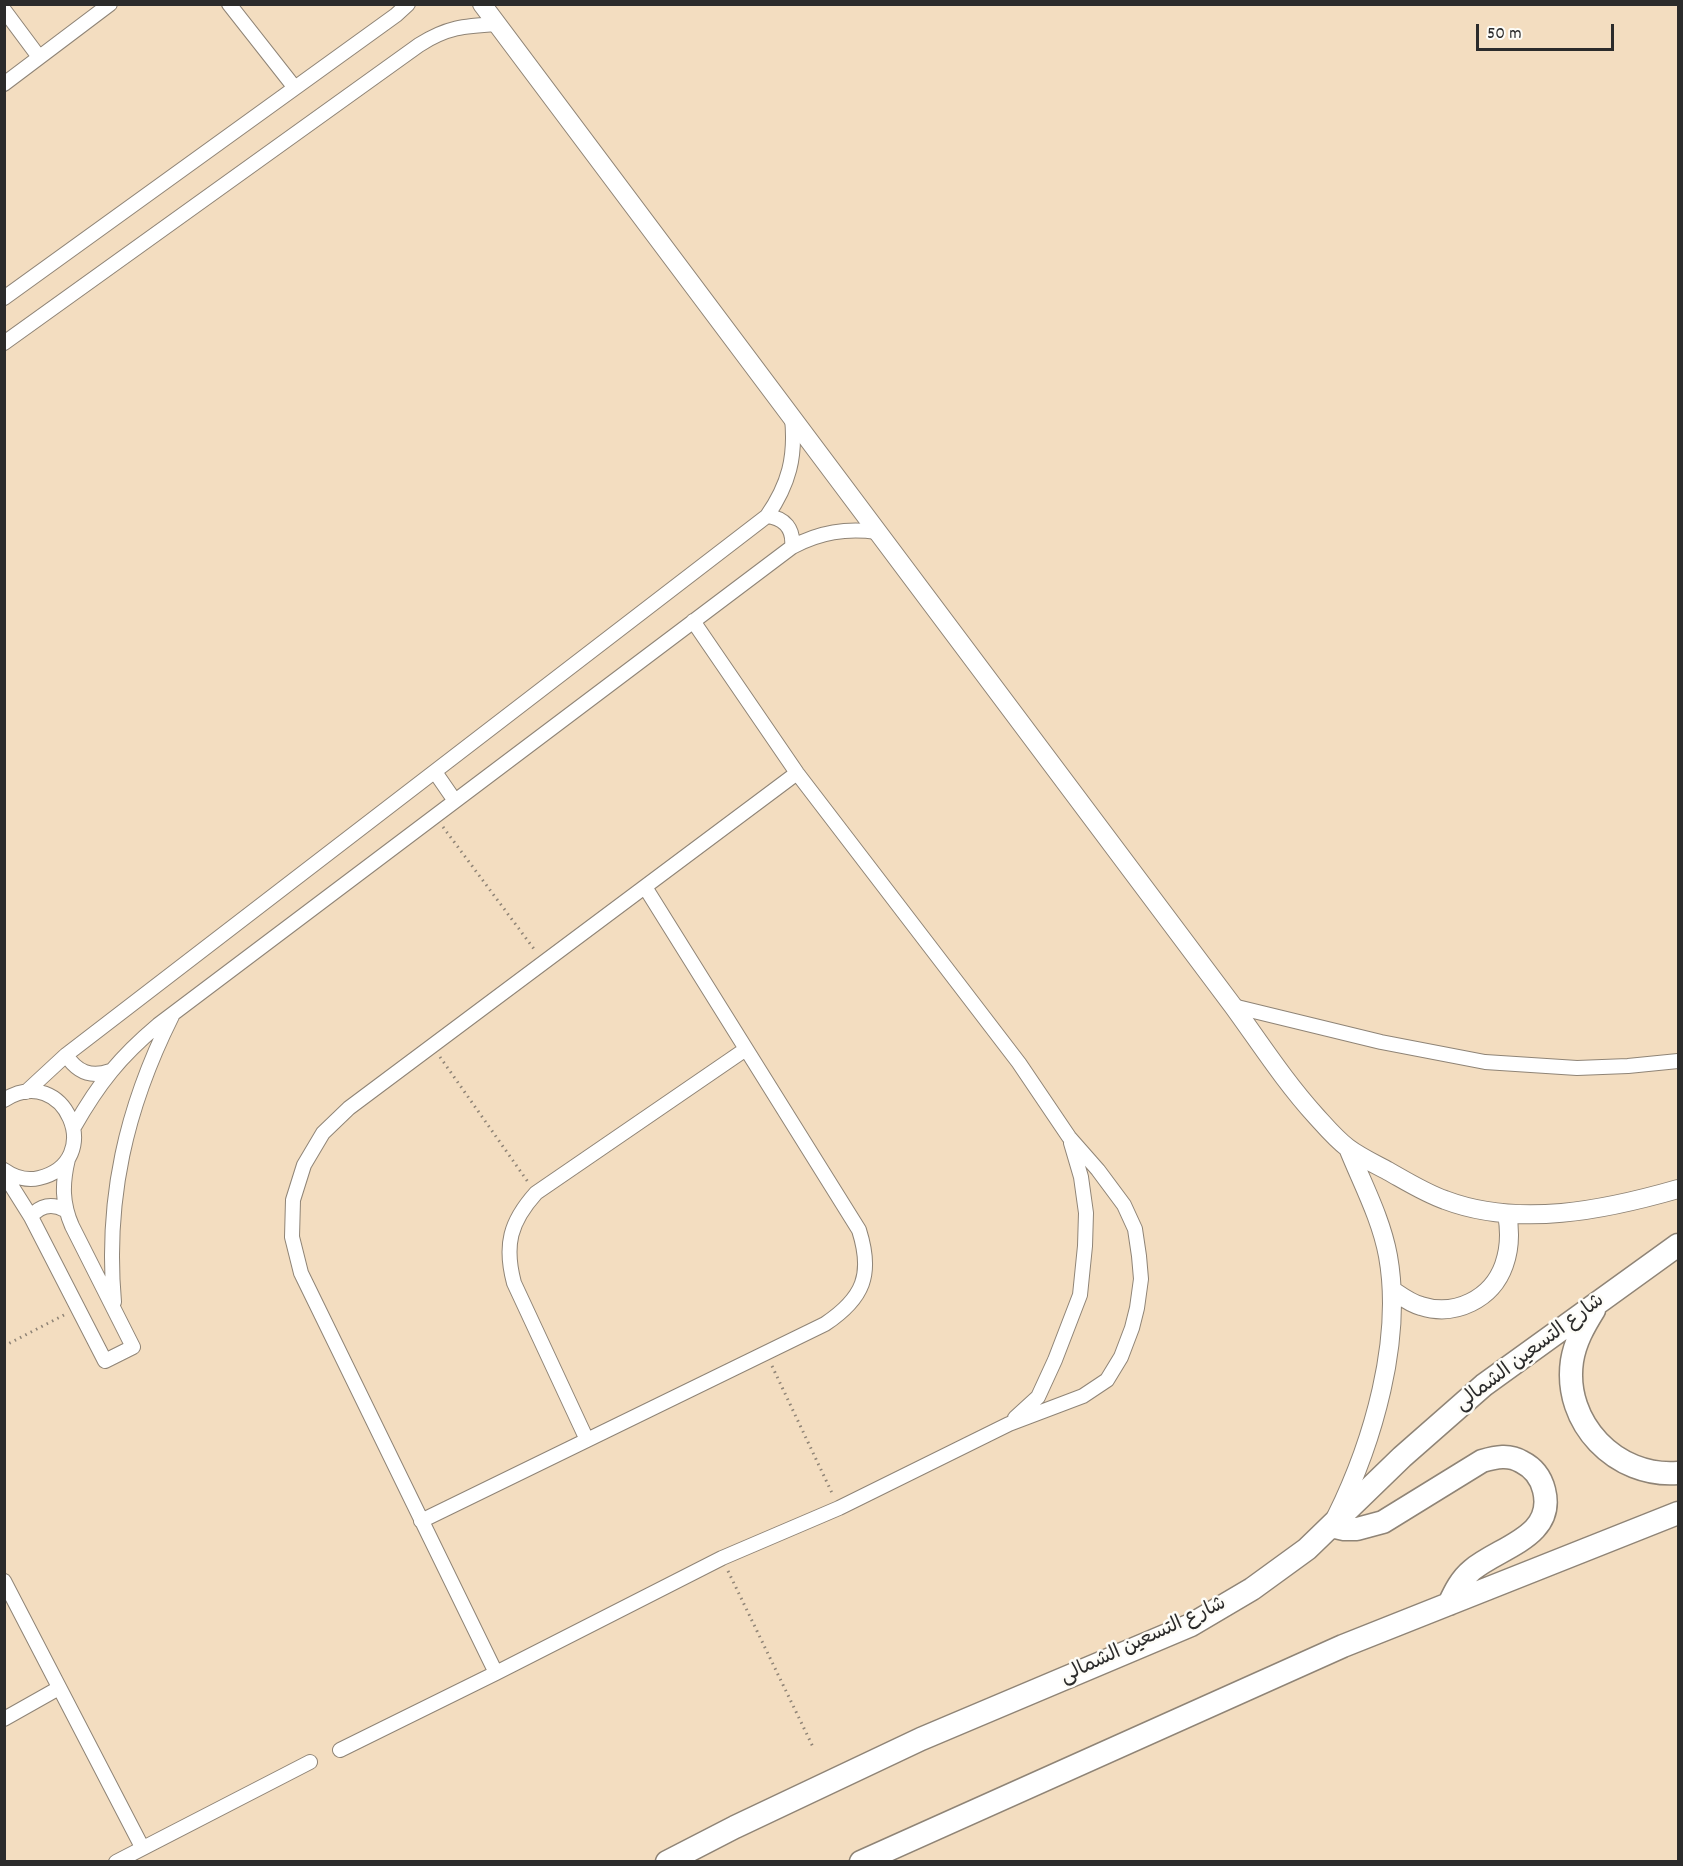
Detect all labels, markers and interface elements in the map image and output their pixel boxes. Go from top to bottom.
scale bar [1479,12,1617,50]
text: 50 m [1487,22,1522,47]
street label: شارع التسعين الشمالى [1452,1290,1610,1418]
street label: شارع التسعين الشمالى [1057,1593,1231,1691]

